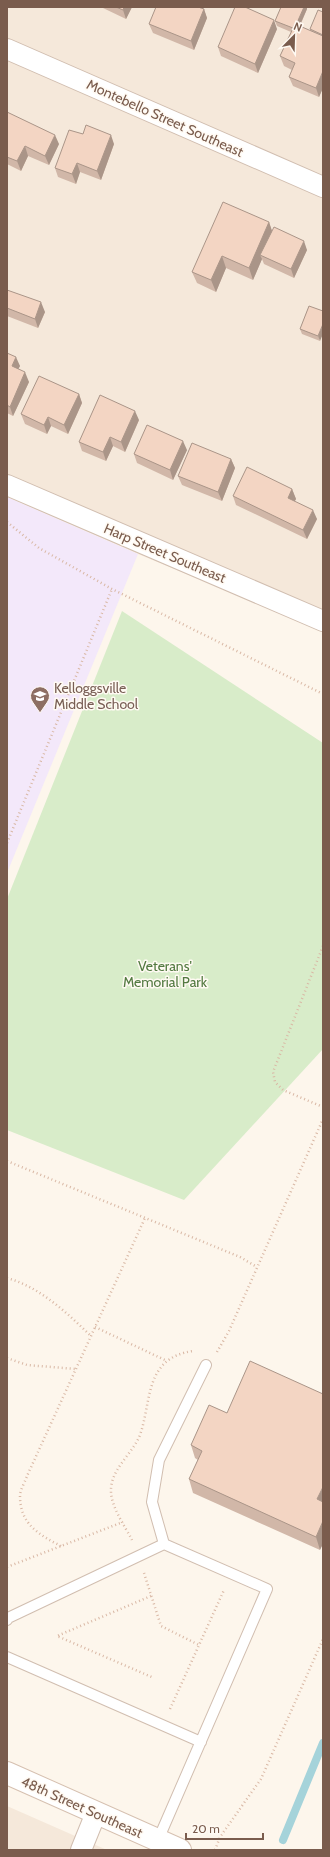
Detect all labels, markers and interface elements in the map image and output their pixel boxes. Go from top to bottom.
north arrow [274,16,314,56]
text: N [292,19,304,35]
street label: Montebello Street Southeast [84,75,246,161]
street label: Harp Street Southeast [101,519,229,587]
place label: Kelloggsville Middle School [54,679,139,713]
school or university icon: Kelloggsville Middle School [29,685,51,713]
park label: Veterans' Memorial Park [123,957,208,991]
street label: 48th Street Southeast [18,1772,146,1842]
scale bar [186,1815,263,1841]
text: 20 m [192,1821,220,1836]

